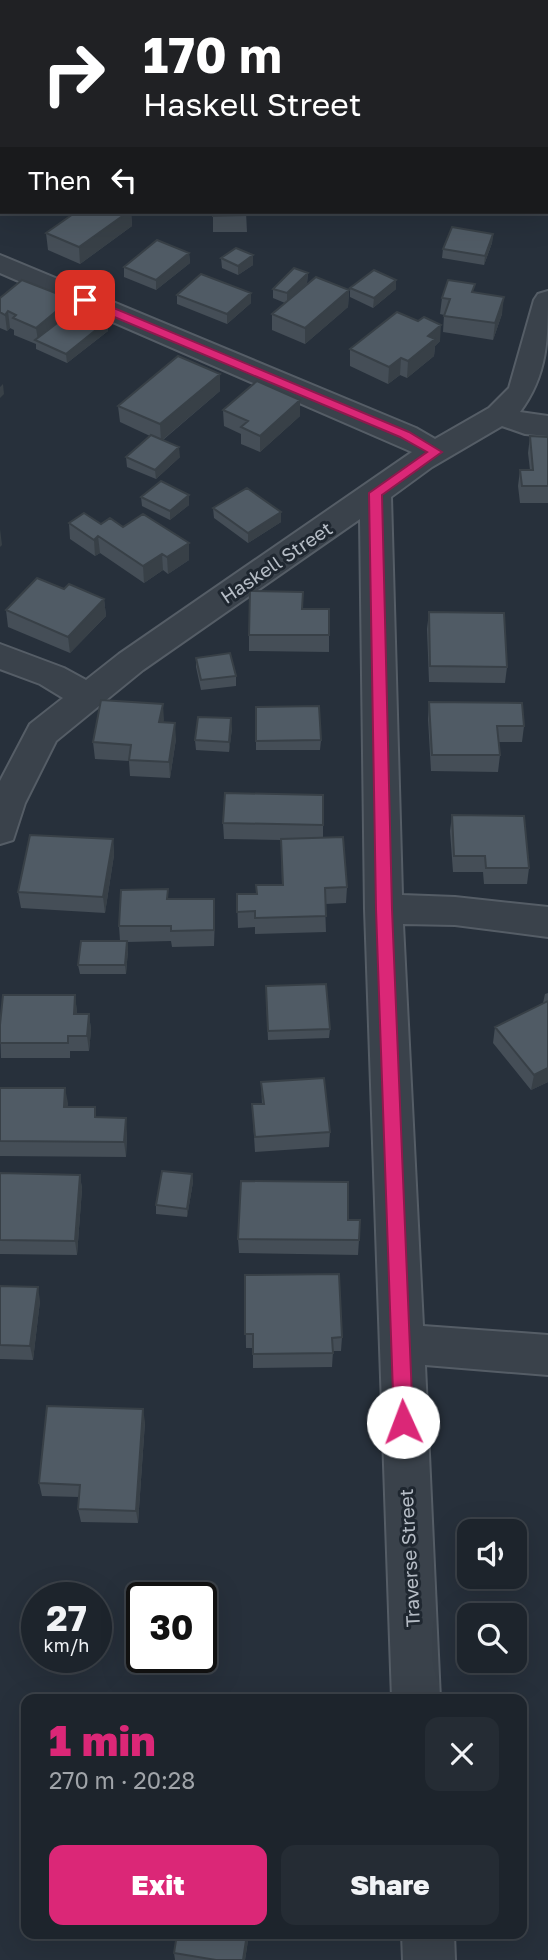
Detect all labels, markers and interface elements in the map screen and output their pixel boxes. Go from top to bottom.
text: 170 m [143,25,282,84]
icon: right [28,28,119,119]
text: Haskell Street [143,85,362,123]
icon: left [105,161,143,199]
text: Then [28,165,91,196]
pin [55,270,115,330]
icon: arrive [66,281,104,319]
street label: Haskell Street [216,516,336,608]
position arrow [366,1385,440,1459]
street label: Traverse Street [394,1488,424,1628]
map controls [457,1519,527,1673]
button: sound [457,1519,527,1589]
speed limit sign: 30 [126,1582,217,1673]
text: 27 [46,1597,87,1639]
button: search [457,1603,527,1673]
text: km/h [44,1634,89,1656]
text: 1 min [49,1715,156,1765]
button: close [425,1717,499,1791]
text: 270 m · 20:28 [49,1766,195,1794]
button: Exit [49,1845,267,1925]
button: Share [281,1845,499,1925]

